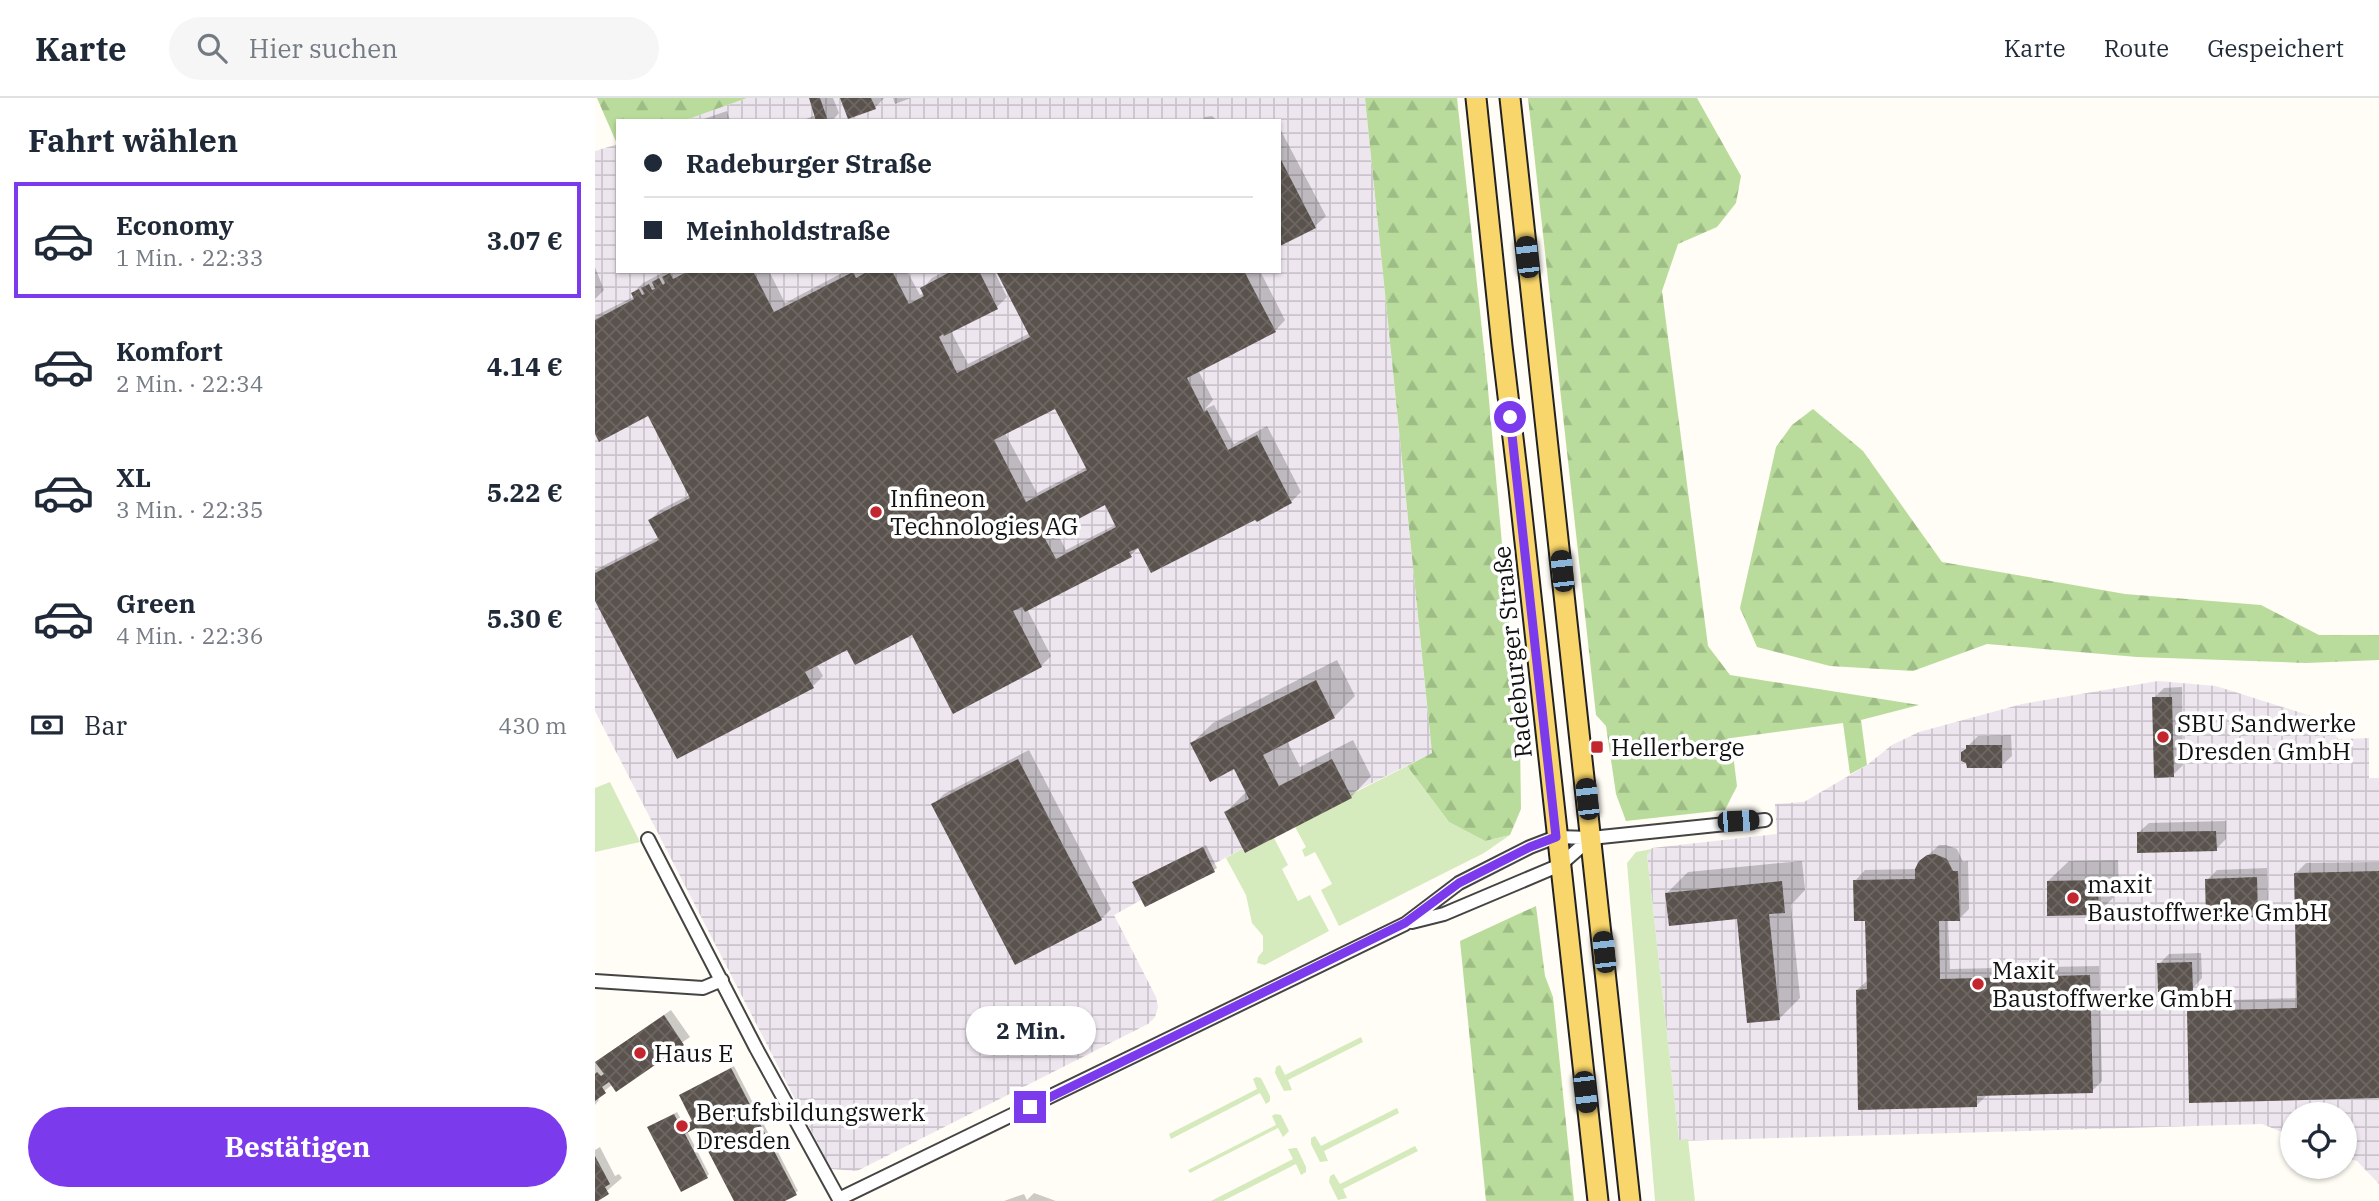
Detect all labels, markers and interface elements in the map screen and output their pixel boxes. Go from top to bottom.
search box [169,17,659,80]
text: Karte [35,27,127,70]
icon: search [193,29,231,67]
text: Hier suchen [249,31,398,65]
text: Karte [2004,32,2066,64]
text: Route [2104,32,2169,64]
text: Gespeichert [2207,32,2344,64]
text: Fahrt wählen [28,119,238,161]
text: Radeburger Straße [686,146,932,180]
text: Economy [116,208,234,242]
icon: car [32,209,95,272]
text: Meinholdstraße [686,213,891,247]
text: 3.07 € [487,223,563,257]
car [1515,235,1540,279]
text: 1 Min. · 22:33 [116,242,263,272]
text: Komfort [116,334,223,368]
icon: car [32,335,95,398]
text: 4.14 € [487,349,563,383]
text: 2 Min. · 22:34 [116,368,263,398]
route start [1494,401,1526,433]
text: XL [116,460,151,494]
icon: car [32,461,95,524]
text: 5.22 € [487,475,563,509]
place label: Infineon Technologies AG [890,482,1078,542]
text: 3 Min. · 22:35 [116,494,263,524]
marker: Infineon Technologies AG [868,504,884,520]
street label: Radeburger Straße [1485,544,1539,760]
car [1550,549,1575,593]
text: Green [116,586,196,620]
icon: car [32,587,95,650]
text: 5.30 € [487,601,563,635]
text: 4 Min. · 22:36 [116,620,263,650]
icon: cash [28,706,66,744]
place label: SBU Sandwerke Dresden GmbH [2177,707,2356,767]
text: Bar [84,708,127,742]
text: 430 m [498,710,567,740]
marker: SBU Sandwerke Dresden GmbH [2155,729,2171,745]
place label: Hellerberge [1611,731,1745,763]
marker: Hellerberge [1589,739,1605,755]
car [1575,777,1600,821]
car [1717,809,1760,833]
place label: maxit Baustoffwerke GmbH [2087,868,2328,928]
marker: maxit Baustoffwerke GmbH [2065,890,2081,906]
car [1592,930,1617,974]
place label: Maxit Baustoffwerke GmbH [1992,954,2233,1014]
marker: Maxit Baustoffwerke GmbH [1970,976,1986,992]
callout: 2 Min. [965,1006,1095,1054]
text: 2 Min. [996,1015,1066,1045]
place label: Haus E [654,1037,733,1069]
marker: Haus E [632,1045,648,1061]
car [1573,1070,1598,1114]
route end [1014,1091,1046,1123]
place label: Berufsbildungswerk Dresden [696,1096,925,1156]
map controls [2280,1102,2357,1179]
button: locate [2280,1102,2357,1179]
button: Bestätigen [28,1107,567,1187]
marker: Berufsbildungswerk Dresden [674,1118,690,1134]

